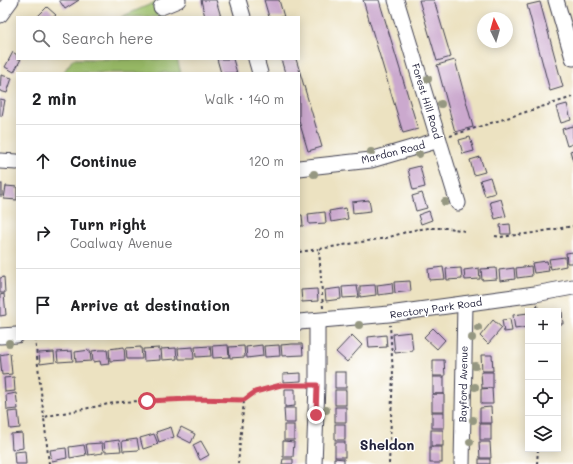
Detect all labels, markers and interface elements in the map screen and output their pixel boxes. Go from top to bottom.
north arrow [477,12,513,48]
search box [16,16,300,60]
icon: search [30,27,52,49]
text: Search here [62,28,153,48]
street label: Forest Hill Road [409,61,445,141]
text: 2 min [32,87,77,109]
text: Walk · 140 m [204,90,284,107]
street label: Mardon Road [360,137,426,167]
icon: ahead [32,150,54,172]
text: Continue [70,151,137,171]
text: 120 m [248,152,284,169]
text: Turn right [70,214,147,234]
icon: right [32,222,54,244]
text: 20 m [254,224,284,241]
text: Coalway Avenue [70,234,172,251]
icon: arrive [32,294,54,316]
text: Arrive at destination [70,295,230,315]
street label: Rectory Park Road [389,295,483,321]
map controls [525,308,561,452]
button: + [525,308,561,344]
button: − [525,344,561,380]
street label: Bayford Avenue [455,346,471,422]
button: locate [525,380,561,416]
route start [138,392,156,410]
route end [307,406,325,424]
button: layers [525,416,561,452]
district label: Sheldon [360,435,414,454]

